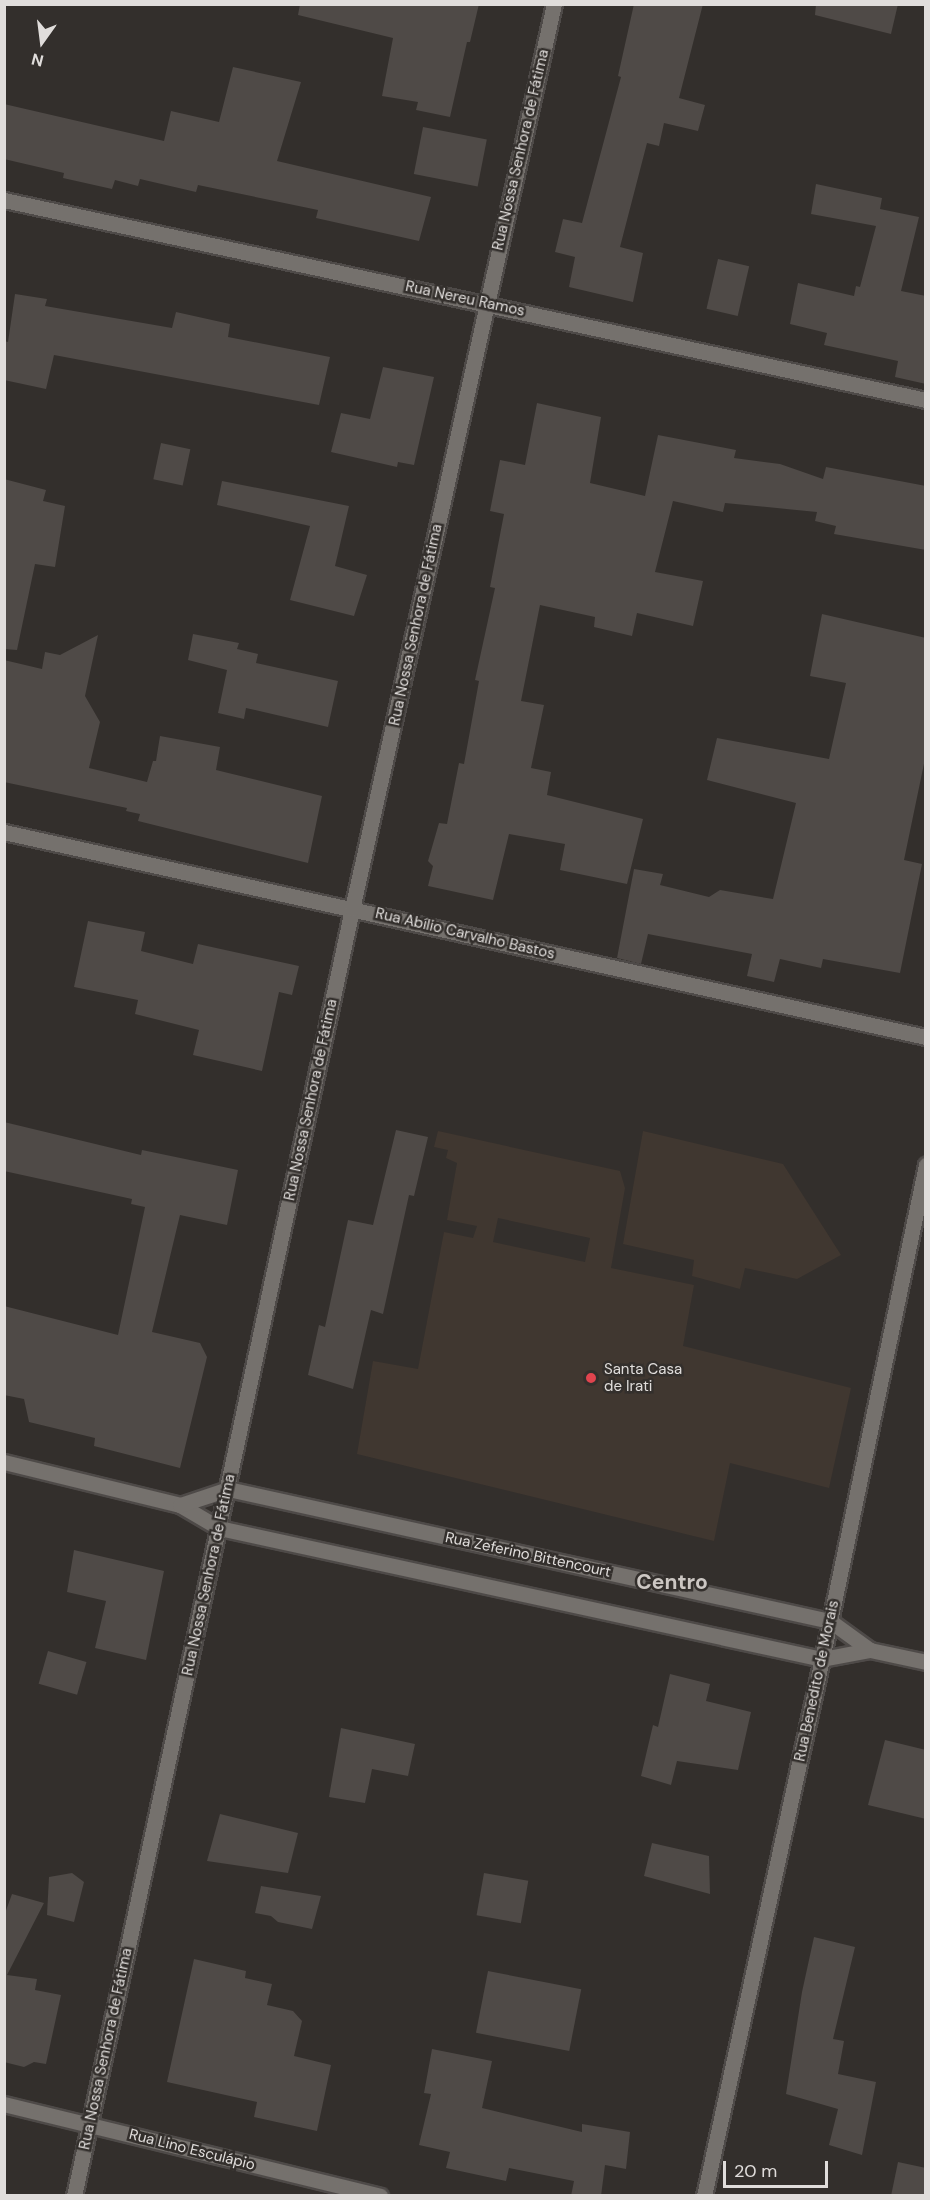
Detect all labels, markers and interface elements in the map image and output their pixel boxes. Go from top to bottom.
north arrow [12,12,72,72]
text: N [29,48,46,72]
street label: Rua Nossa Senhora de Fátima [489,48,553,252]
street label: Rua Nereu Ramos [404,278,526,320]
street label: Rua Nossa Senhora de Fátima [386,523,446,727]
street label: Rua Abílio Carvalho Bastos [373,905,557,963]
street label: Rua Nossa Senhora de Fátima [281,998,341,1202]
place label: Santa Casa de Irati [604,1360,682,1395]
marker: Santa Casa de Irati [582,1369,600,1387]
street label: Rua Nossa Senhora de Fátima [179,1473,239,1677]
street label: Rua Zeferino Bittencourt [443,1529,613,1581]
district label: Centro [636,1569,708,1595]
street label: Rua Benedito de Morais [791,1599,843,1763]
street label: Rua Nossa Senhora de Fátima [76,1947,136,2151]
street label: Rua Lino Esculápio [127,2126,257,2174]
scale bar [726,2149,831,2187]
text: 20 m [734,2159,777,2183]

